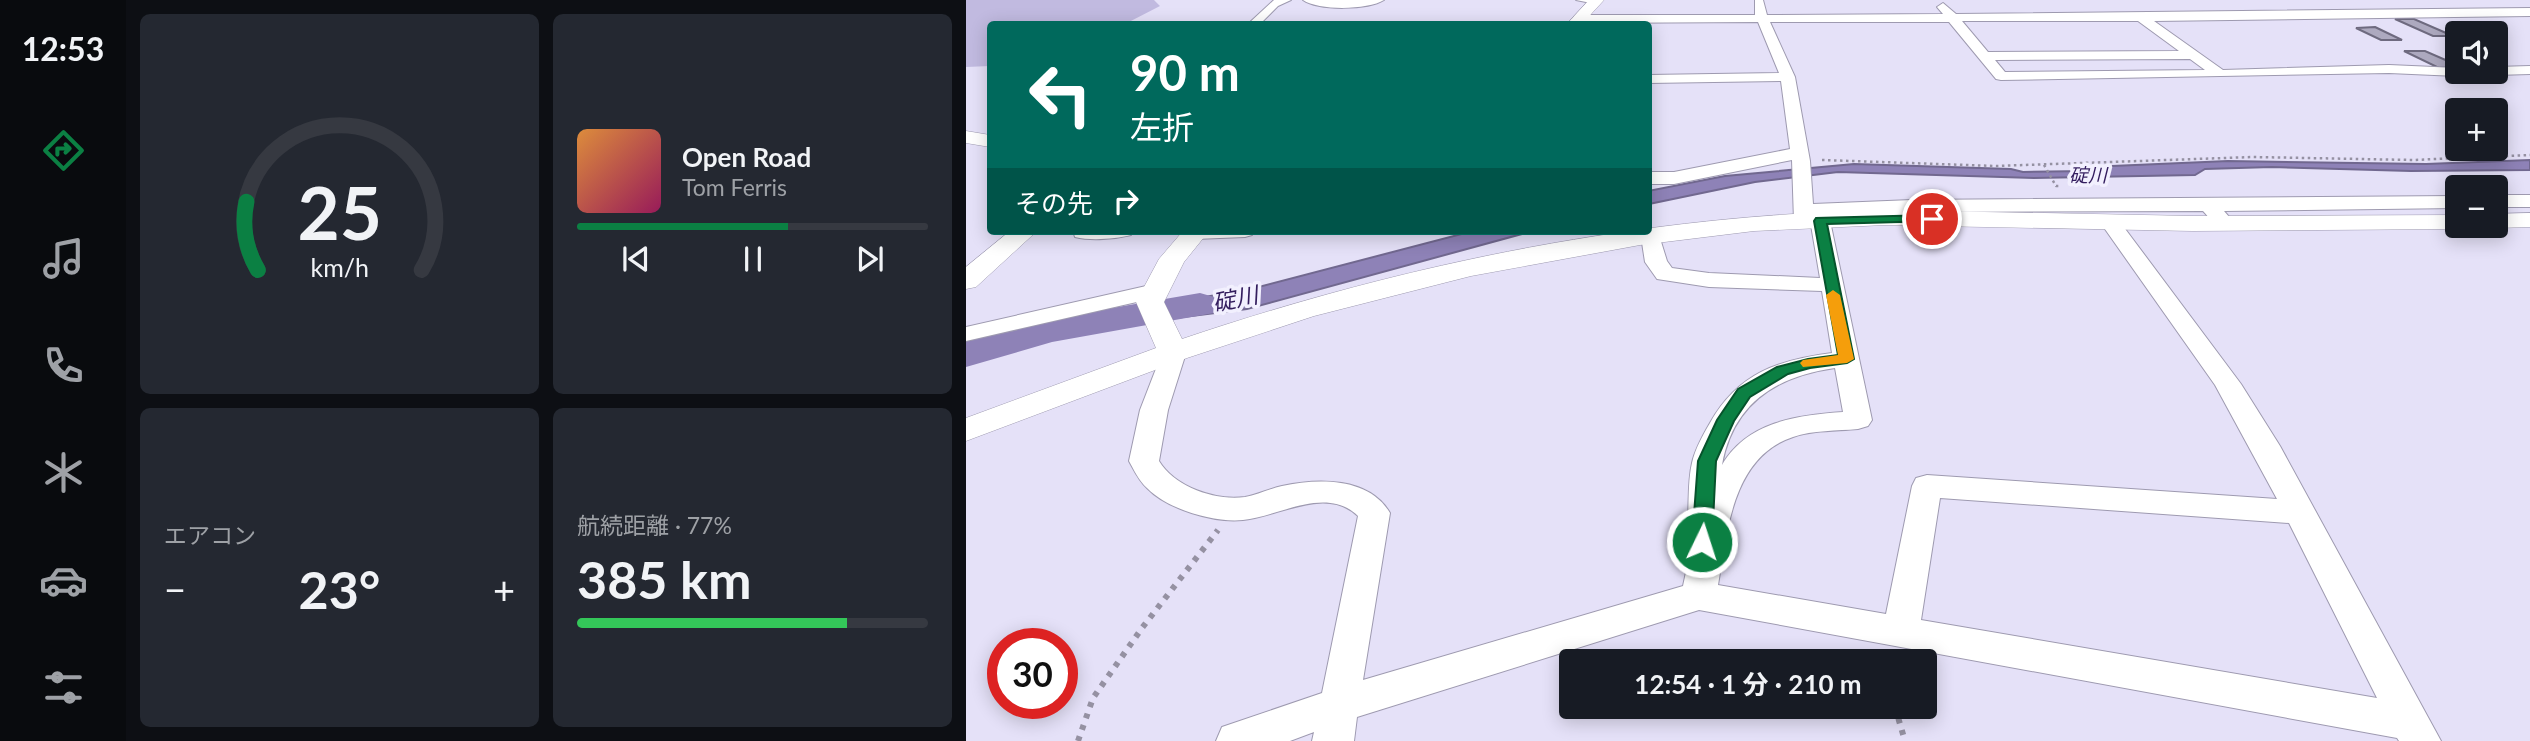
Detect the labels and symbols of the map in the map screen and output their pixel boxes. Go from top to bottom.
water label: 碇川 [2069,163,2109,186]
pin [1902,189,1962,249]
water label: 碇川 [1210,279,1263,316]
position arrow [1665,505,1739,579]
speed limit sign: 30 [987,628,1078,719]

